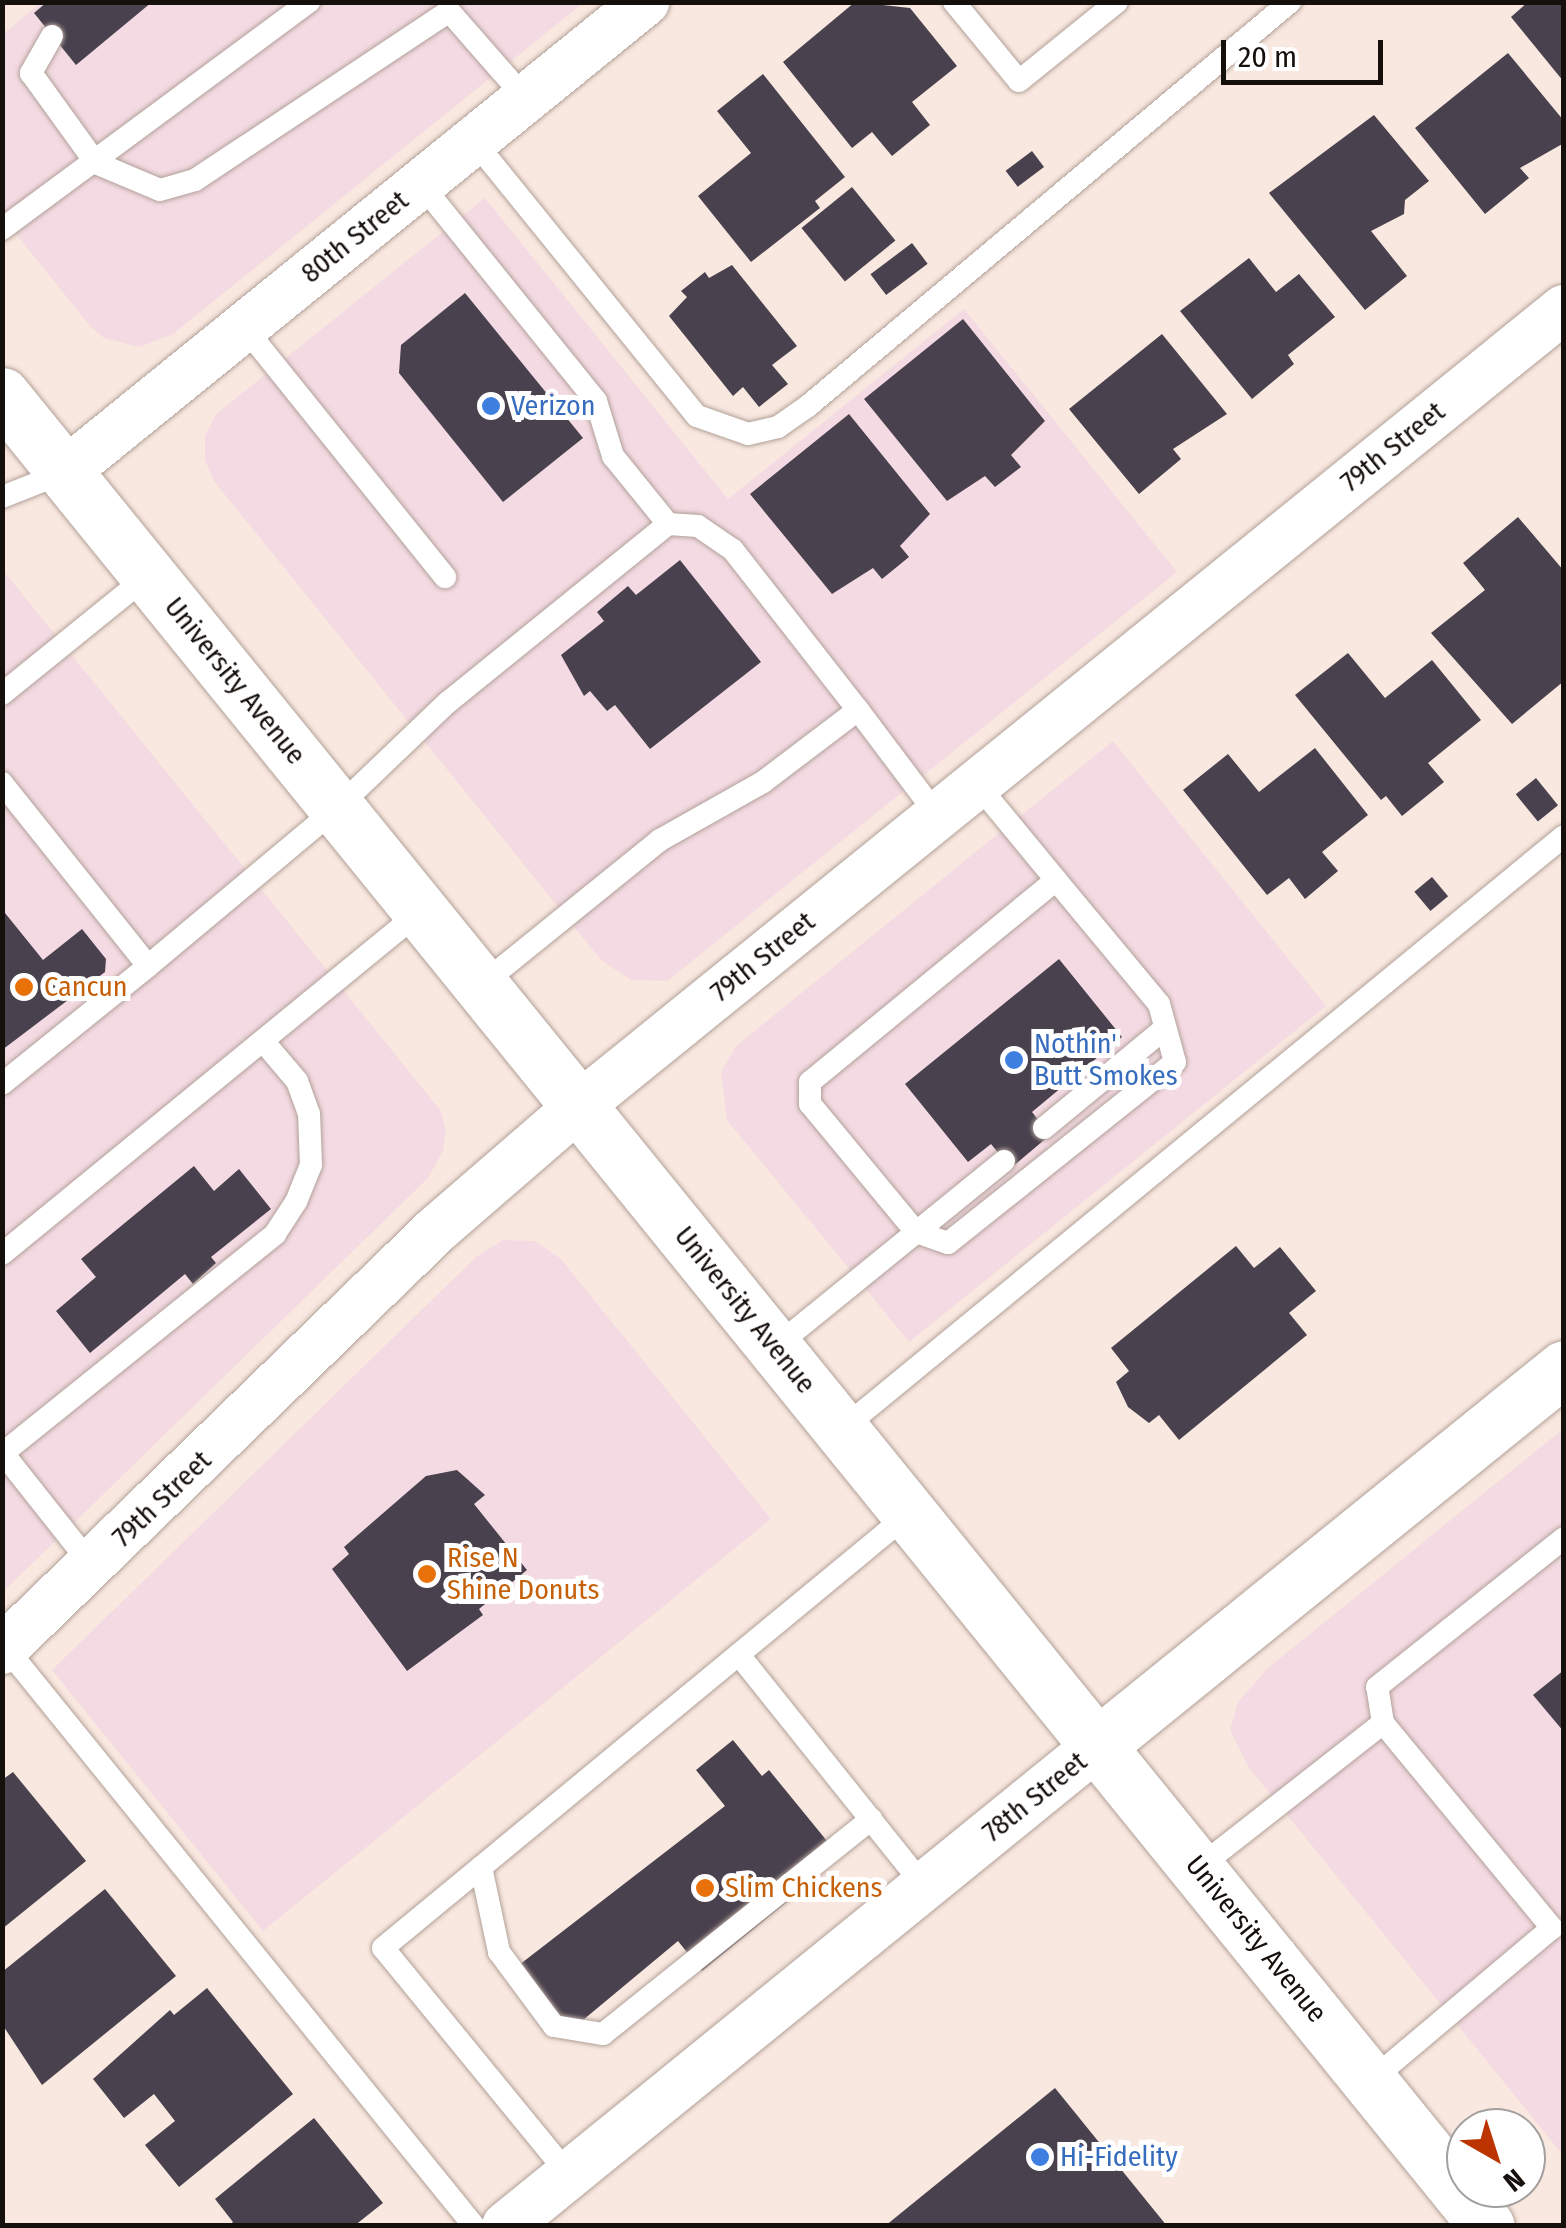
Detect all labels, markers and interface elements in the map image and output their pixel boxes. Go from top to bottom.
scale bar [1226,20,1388,82]
text: 20 m [1238,39,1297,75]
street label: 80th Street [295,184,415,290]
place label: Verizon [511,389,596,423]
marker: Verizon [480,395,502,417]
street label: 79th Street [1334,395,1452,499]
street label: University Avenue [157,591,313,771]
street label: 79th Street [704,905,822,1009]
place label: Cancun [44,970,128,1004]
marker: Cancun [13,976,35,998]
place label: Nothin' Butt Smokes [1034,1027,1178,1093]
marker: Nothin' Butt Smokes [1003,1049,1025,1071]
street label: University Avenue [667,1220,823,1400]
street label: 79th Street [106,1444,218,1554]
place label: Rise N Shine Donuts [447,1541,599,1607]
marker: Rise N Shine Donuts [416,1563,438,1585]
street label: 78th Street [976,1745,1094,1849]
street label: University Avenue [1178,1849,1334,2029]
place label: Slim Chickens [725,1871,883,1905]
marker: Slim Chickens [694,1877,716,1899]
north arrow [1446,2108,1546,2208]
place label: Hi-Fidelity [1060,2140,1178,2174]
marker: Hi-Fidelity [1029,2146,1051,2168]
text: N [1497,2162,1531,2198]

